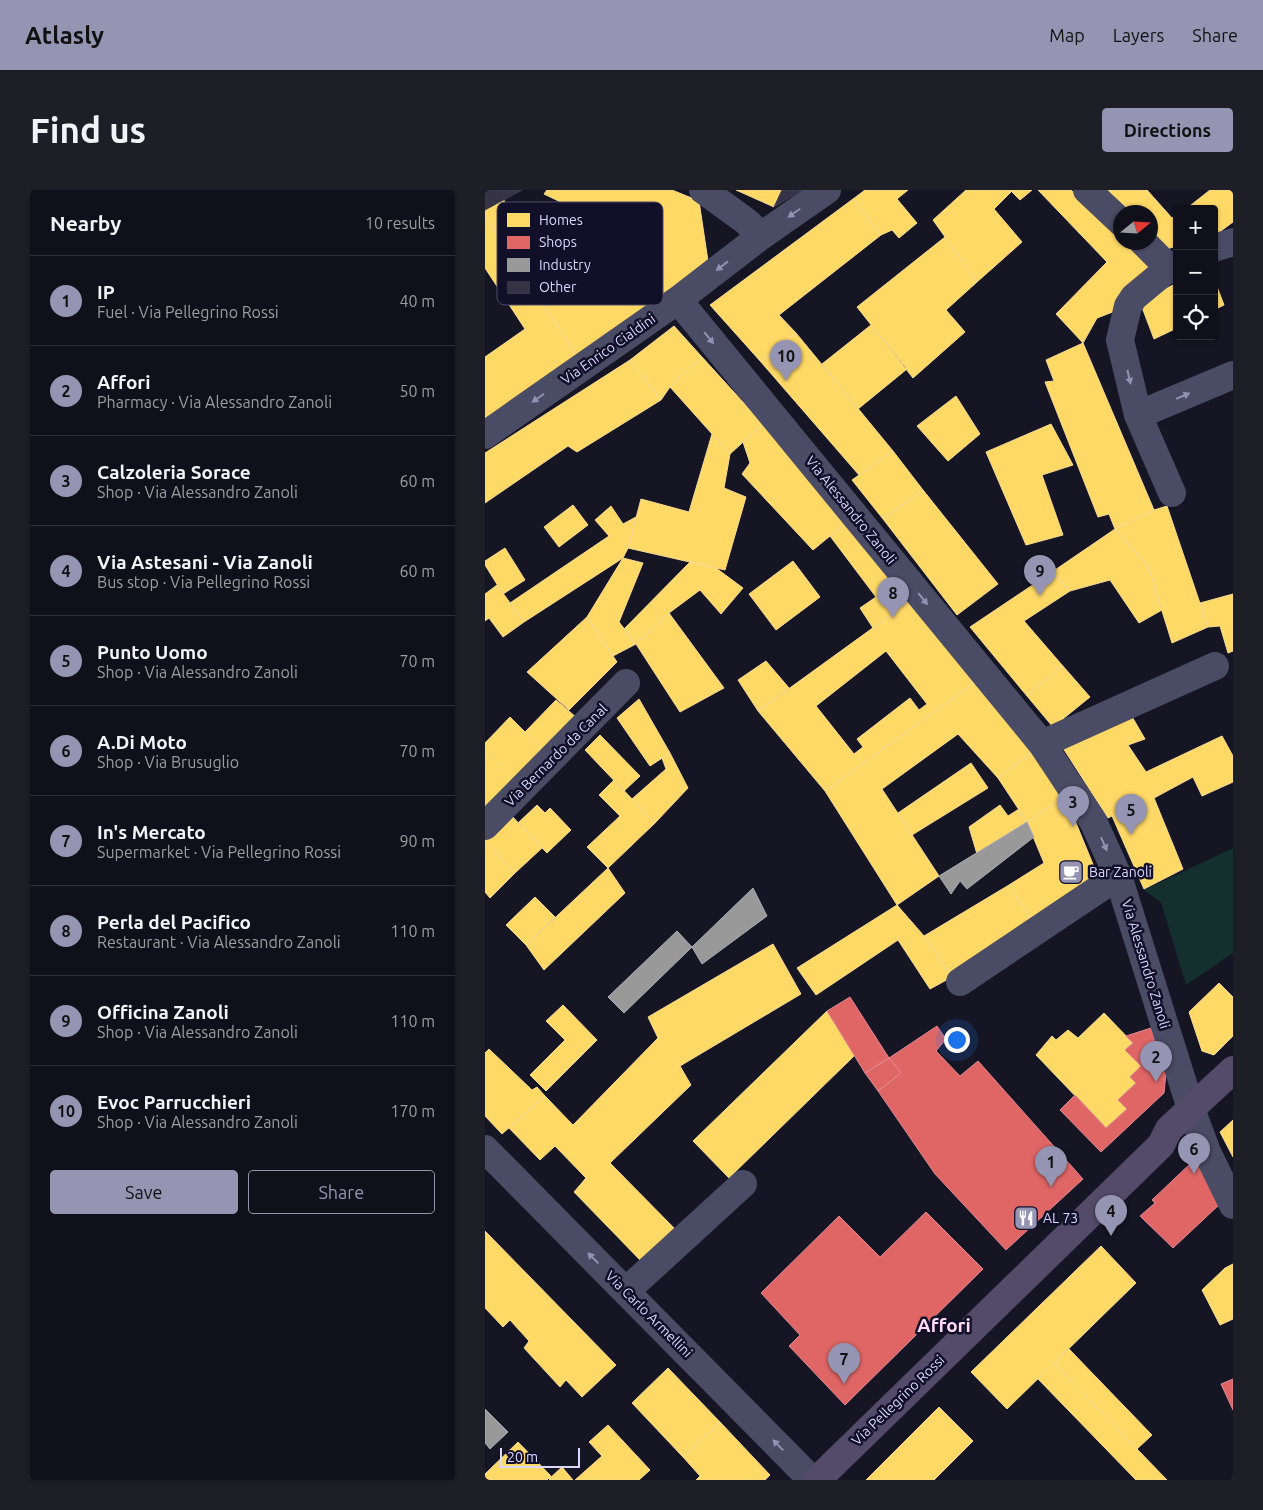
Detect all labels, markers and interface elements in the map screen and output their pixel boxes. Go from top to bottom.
text: Atlasly [25,22,104,49]
text: Map [1049,25,1085,45]
text: Layers [1113,25,1164,45]
text: Share [1192,25,1238,45]
button: Directions [1102,108,1233,152]
text: Find us [30,110,146,150]
legend [497,202,663,305]
north arrow [1113,205,1158,250]
map controls [1173,205,1218,340]
button: + [1173,205,1218,250]
one-way arrow [787,208,801,218]
text: Nearby [50,211,121,235]
text: Homes [539,212,583,228]
text: 10 results [365,214,435,232]
text: Shops [539,234,577,250]
button: − [1173,250,1218,295]
text: Industry [539,257,591,273]
one-way arrow [716,260,729,271]
text: Other [539,279,577,295]
text: IP [97,281,115,303]
text: 1 [61,292,71,310]
text: 40 m [399,292,435,310]
button: locate [1173,295,1218,340]
text: Fuel · Via Pellegrino Rossi [97,303,279,321]
street label: Via Enrico Cialdini [558,310,658,388]
one-way arrow [704,331,715,344]
pin: 10 [770,340,802,381]
one-way arrow [1125,370,1133,385]
text: Affori [97,371,150,393]
text: 2 [61,382,71,400]
text: 50 m [399,382,435,400]
one-way arrow [1175,392,1190,400]
text: Pharmacy · Via Alessandro Zanoli [97,393,332,411]
one-way arrow [531,393,545,403]
street label: Via Alessandro Zanoli [803,453,899,567]
text: Calzoleria Sorace [97,461,251,483]
text: 3 [61,472,71,490]
text: 60 m [399,472,435,490]
text: Shop · Via Alessandro Zanoli [97,483,298,501]
text: Via Astesani - Via Zanoli [97,551,313,573]
pin: 9 [1024,555,1056,596]
text: 4 [61,562,71,580]
text: 60 m [399,562,435,580]
text: Bus stop · Via Pellegrino Rossi [97,573,310,591]
pin: 8 [877,577,909,618]
one-way arrow [918,592,929,605]
text: Punto Uomo [97,641,208,663]
text: 5 [61,652,71,670]
text: 70 m [399,652,435,670]
text: Shop · Via Alessandro Zanoli [97,663,298,681]
street label: Via Bernardo da Canal [501,700,611,810]
text: A.Di Moto [97,731,187,753]
text: 6 [61,742,71,760]
text: 70 m [399,742,435,760]
text: Shop · Via Brusuglio [97,753,239,771]
pin: 3 [1057,786,1089,827]
pin: 5 [1115,794,1147,835]
text: In's Mercato [97,821,206,843]
text: 7 [61,832,71,850]
text: 90 m [399,832,435,850]
one-way arrow [1101,837,1109,851]
text: Supermarket · Via Pellegrino Rossi [97,843,341,861]
cafe icon: Bar Zanoli [1058,859,1084,885]
place label: Bar Zanoli [1089,864,1152,880]
street label: Via Alessandro Zanoli [1119,897,1173,1031]
text: Perla del Pacifico [97,911,251,933]
text: 8 [61,922,71,940]
text: 110 m [390,922,435,940]
text: Restaurant · Via Alessandro Zanoli [97,933,341,951]
text: Officina Zanoli [97,1001,229,1023]
text: 9 [61,1012,71,1030]
text: 110 m [390,1012,435,1030]
text: Shop · Via Alessandro Zanoli [97,1023,298,1041]
your location [944,1027,970,1053]
pin: 2 [1140,1041,1172,1082]
text: Evoc Parrucchieri [97,1091,251,1113]
text: 10 [57,1102,75,1120]
text: 170 m [390,1102,435,1120]
text: Shop · Via Alessandro Zanoli [97,1113,298,1131]
pin: 6 [1178,1133,1210,1174]
pin: 1 [1035,1146,1067,1187]
button: Save [50,1170,238,1214]
button: Share [248,1170,435,1214]
pin: 4 [1095,1195,1127,1236]
restaurant icon: AL 73 [1013,1205,1039,1231]
place label: AL 73 [1043,1210,1078,1226]
one-way arrow [587,1252,599,1264]
street label: Via Carlo Armellini [602,1267,696,1361]
district label: Affori [917,1314,971,1336]
pin: 7 [828,1343,860,1384]
street label: Via Pellegrino Rossi [848,1352,948,1448]
one-way arrow [772,1440,784,1452]
scale bar [500,1445,580,1468]
text: 20 m [507,1449,538,1465]

